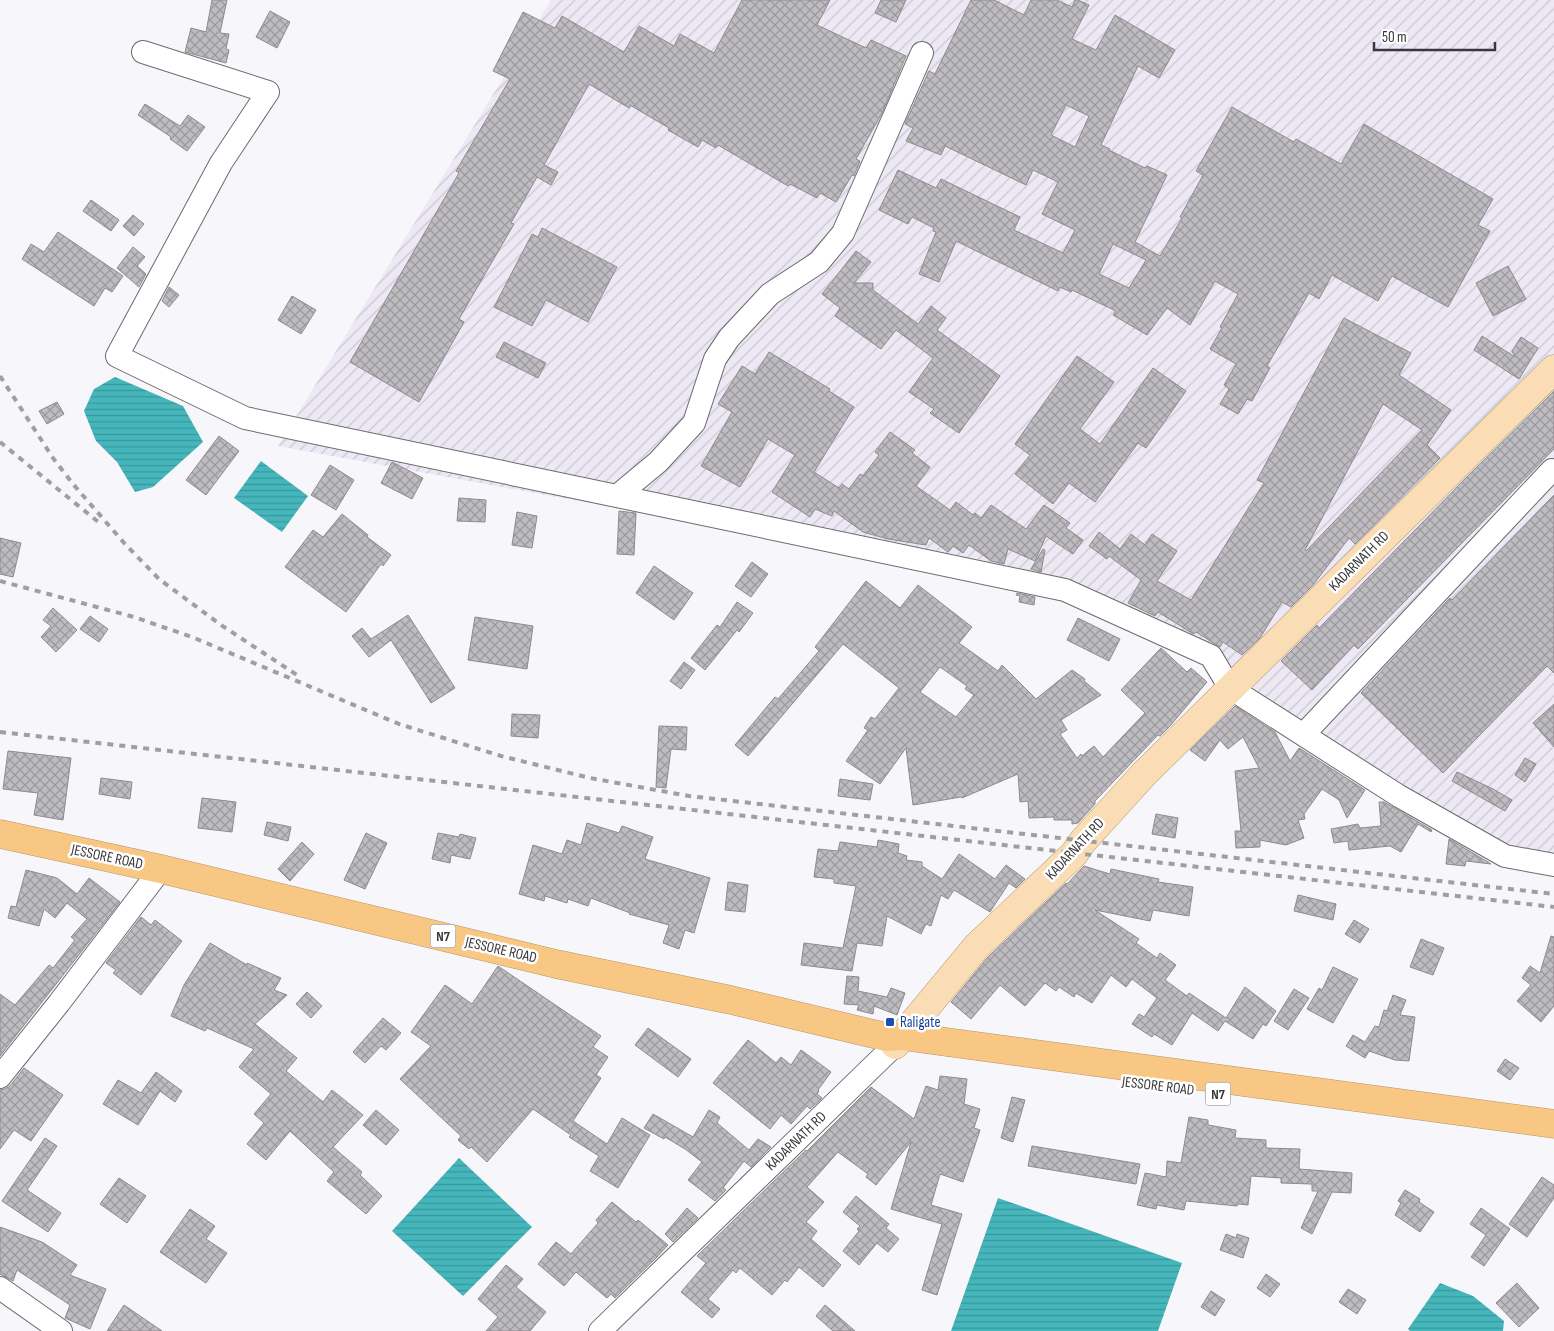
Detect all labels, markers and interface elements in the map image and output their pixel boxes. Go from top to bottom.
scale bar [1374,20,1495,52]
text: 50 m [1382,28,1407,47]
street label: KADARNATH RD [1325,527,1393,595]
street label: KADARNATH RD [1042,814,1108,884]
street label: JESSORE ROAD [69,840,145,874]
road number: N7 [430,924,456,948]
street label: JESSORE ROAD [462,932,539,967]
place label: Raligate [900,1013,940,1032]
marker: Raligate [884,1016,896,1028]
street label: JESSORE ROAD [1120,1072,1195,1100]
road number: N7 [1206,1082,1230,1106]
street label: KADARNATH RD [761,1107,831,1175]

